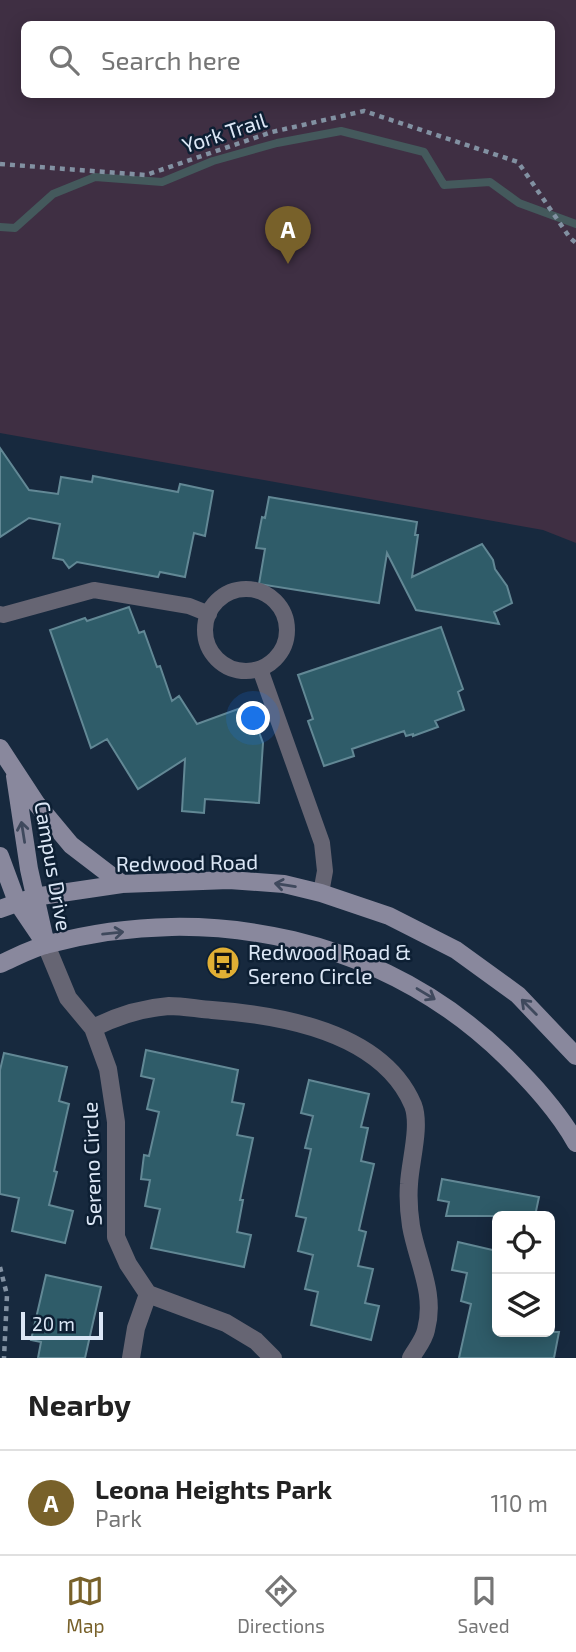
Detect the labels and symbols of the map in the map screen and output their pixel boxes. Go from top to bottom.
street label: York Trail [179,106,270,157]
pin: A [265,206,311,264]
your location [236,701,270,735]
street label: Campus Drive [30,799,78,933]
one-way arrow [17,821,30,843]
street label: Redwood Road [116,848,258,876]
one-way arrow [274,878,297,891]
one-way arrow [102,926,124,939]
place label: Redwood Road & Sereno Circle [248,939,411,988]
bus stop icon: Redwood Road & Sereno Circle [204,944,242,982]
one-way arrow [415,988,435,1002]
one-way arrow [520,998,537,1015]
street label: Sereno Circle [76,1101,106,1227]
scale bar [21,1309,103,1341]

